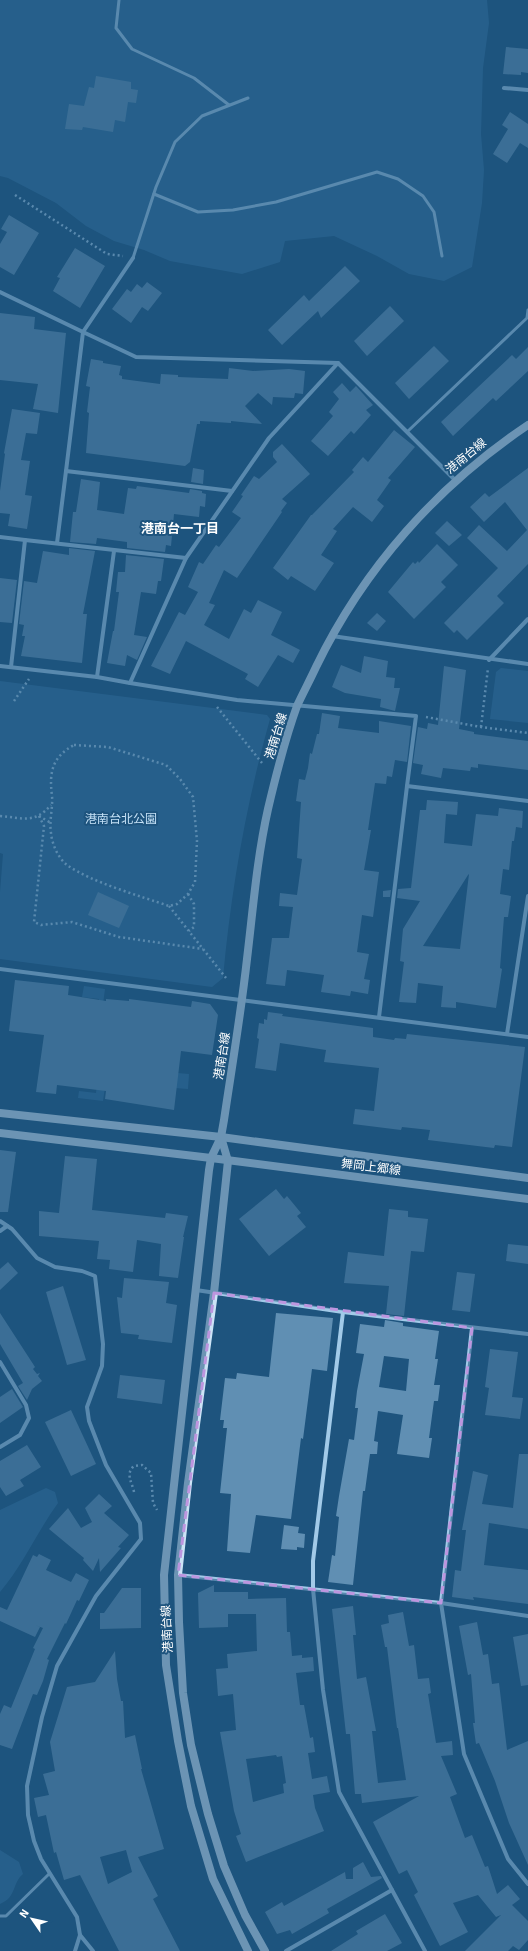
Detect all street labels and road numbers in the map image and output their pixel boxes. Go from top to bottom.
street label: 港南台線 [443,435,490,477]
street label: 港南台線 [262,711,291,761]
street label: 港南台線 [211,1031,234,1081]
street label: 舞岡上郷線 [340,1156,402,1179]
street label: 港南台線 [159,1605,176,1653]

